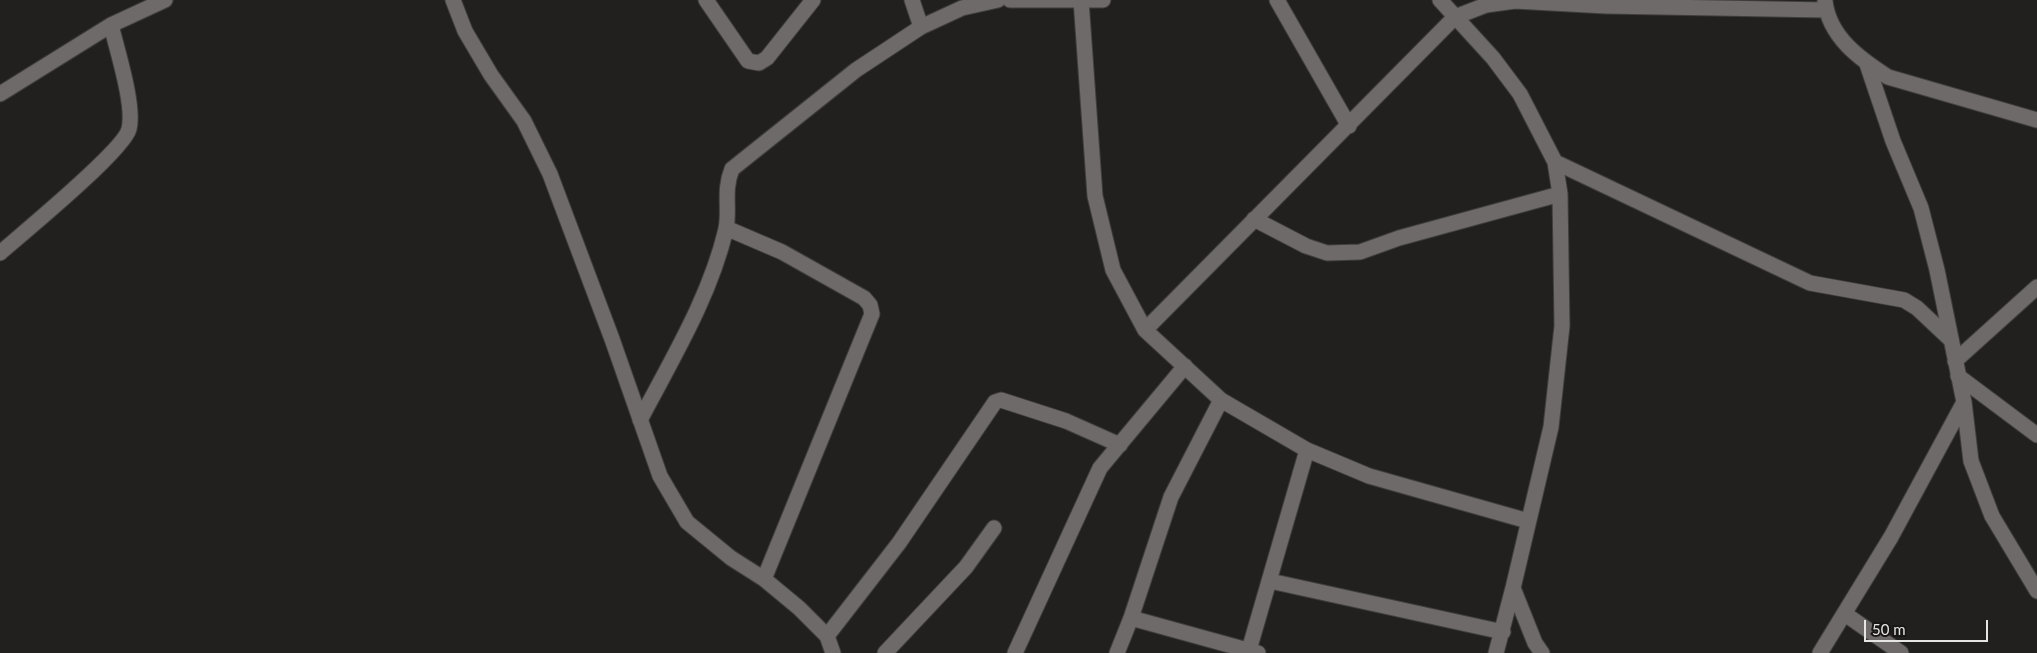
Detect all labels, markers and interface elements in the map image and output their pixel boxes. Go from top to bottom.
scale bar [1867,610,1991,642]
text: 50 m [1872,620,1906,638]

